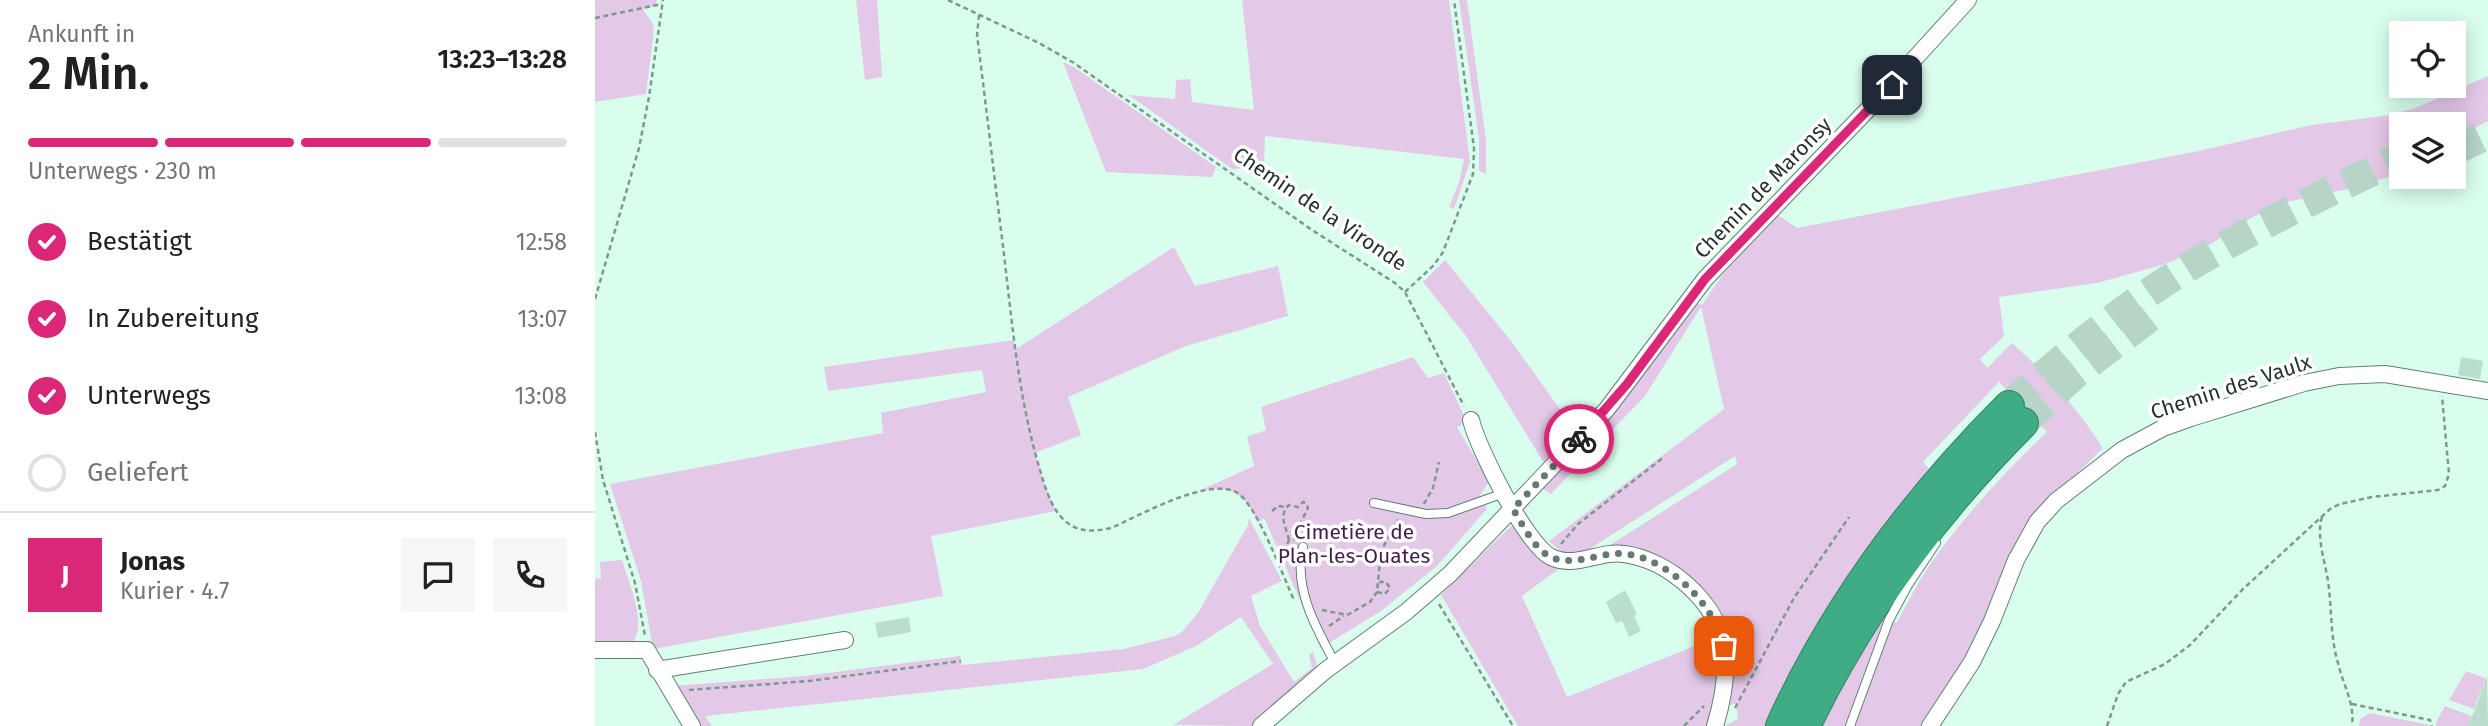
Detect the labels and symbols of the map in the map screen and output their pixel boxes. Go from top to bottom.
pin [1862,55,1922,115]
street label: Chemin de Maronsy [1689,112,1838,264]
street label: Chemin de la Vironde [1228,141,1412,277]
street label: Chemin des Vaulx [2147,349,2315,425]
courier [1544,404,1614,474]
park label: Cimetière de Plan-les-Ouates [1278,519,1430,569]
pin [1694,616,1754,676]

